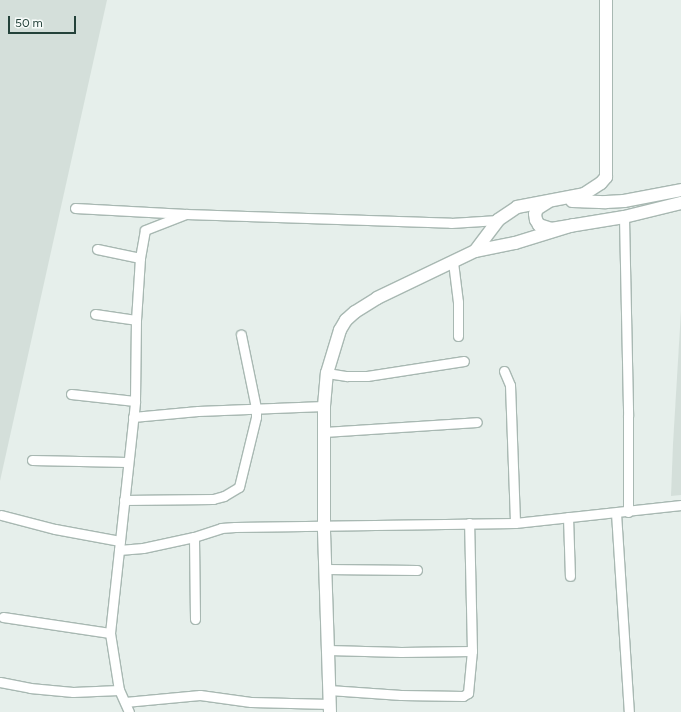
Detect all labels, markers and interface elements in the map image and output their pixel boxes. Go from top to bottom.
scale bar [10,8,78,34]
text: 50 m [15,16,43,30]

